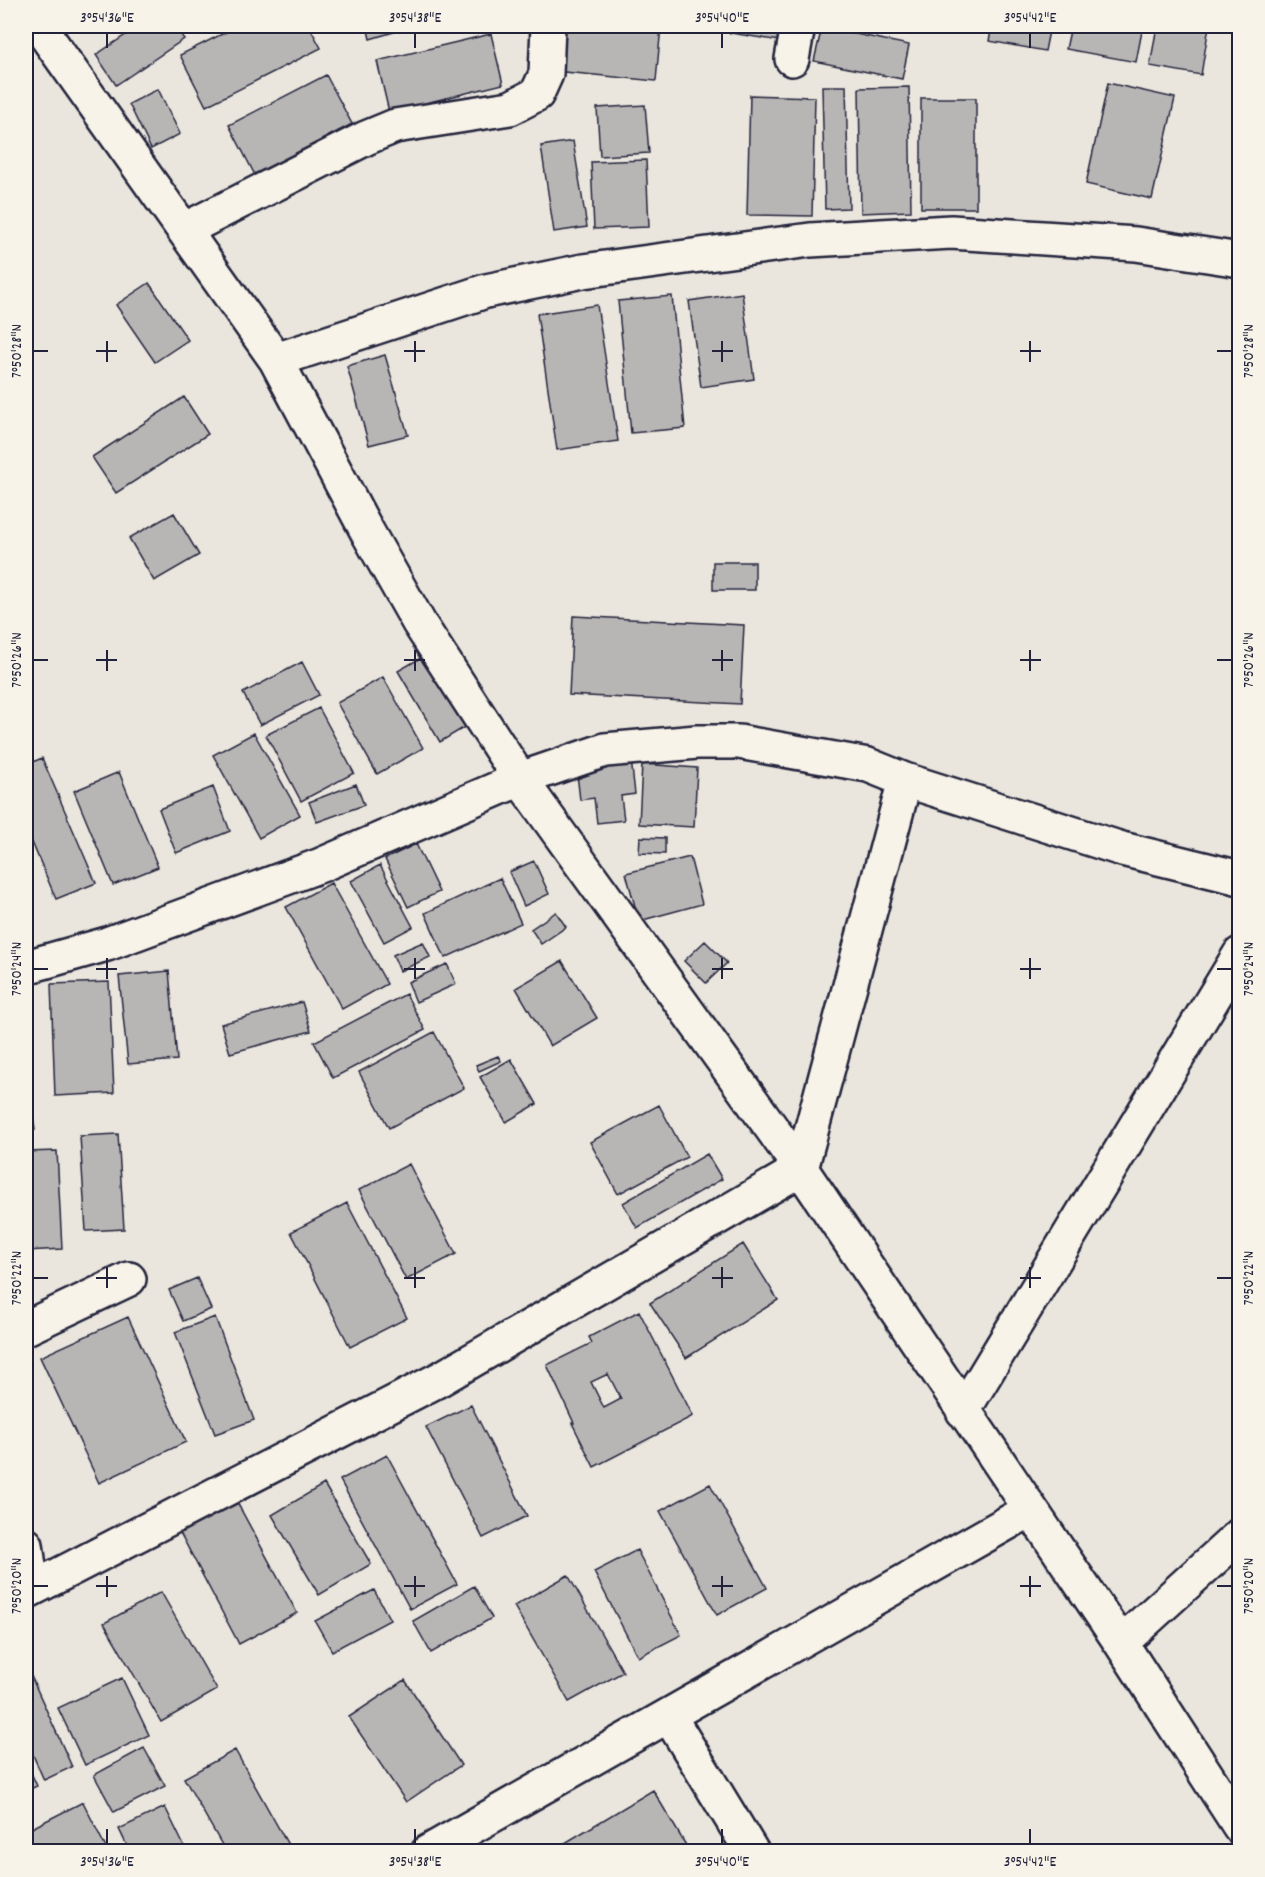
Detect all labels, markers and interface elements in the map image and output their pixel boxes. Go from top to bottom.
text: 3°54'36"E [80,8,134,30]
text: 3°54'38"E [389,8,441,30]
text: 3°54'40"E [695,8,749,30]
text: 3°54'42"E [1004,8,1056,30]
text: 7°50'28"N [7,324,29,378]
text: 7°50'28"N [1239,324,1261,378]
text: 7°50'26"N [7,632,29,688]
text: 7°50'26"N [1239,632,1261,688]
text: 7°50'24"N [7,942,29,996]
text: 7°50'24"N [1239,942,1261,996]
text: 7°50'22"N [7,1251,29,1305]
text: 7°50'22"N [1239,1251,1261,1305]
text: 7°50'20"N [7,1558,29,1614]
text: 7°50'20"N [1239,1558,1261,1614]
text: 3°54'36"E [80,1852,134,1874]
text: 3°54'38"E [389,1852,441,1874]
text: 3°54'40"E [695,1852,749,1874]
text: 3°54'42"E [1004,1852,1056,1874]

